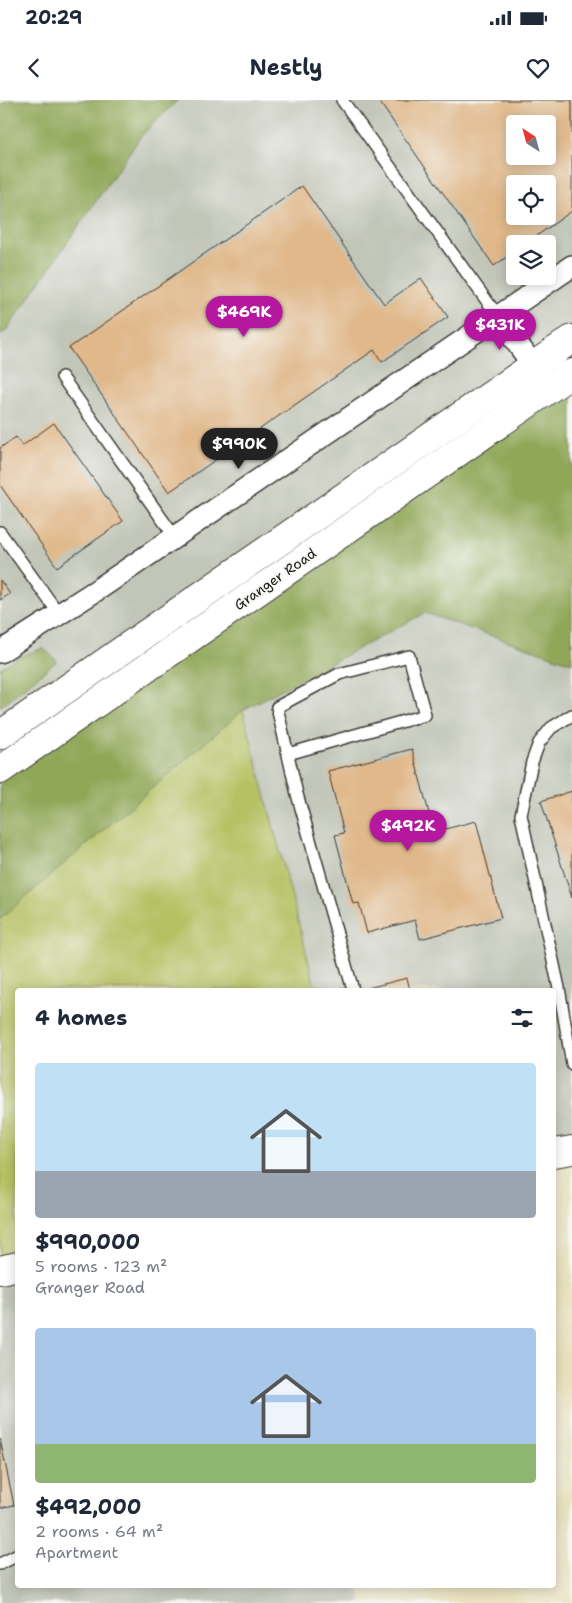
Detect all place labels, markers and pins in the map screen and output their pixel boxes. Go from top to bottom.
pin: $469K [209,296,279,338]
pin: $431K [465,308,535,351]
pin: $990K [204,428,274,470]
pin: $492K [373,810,443,852]

